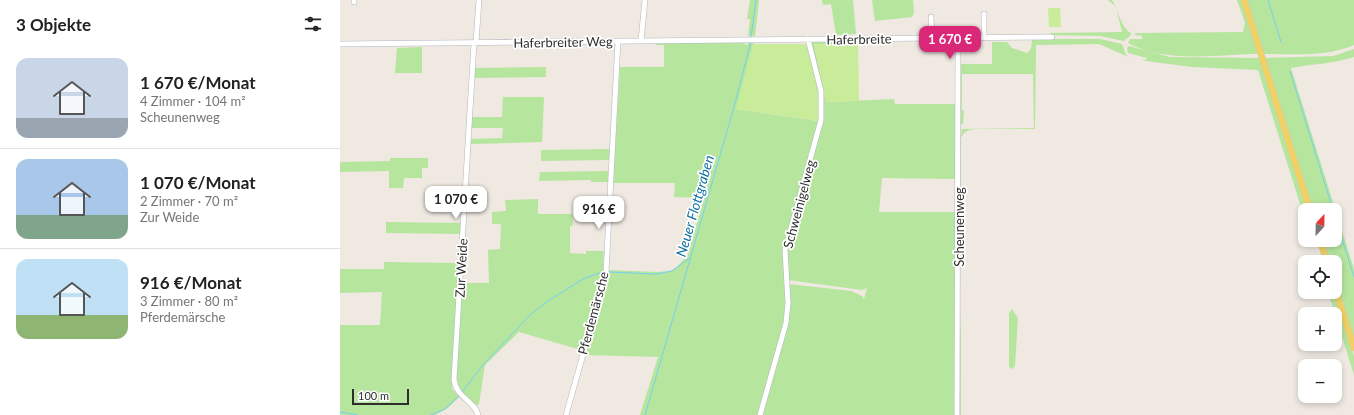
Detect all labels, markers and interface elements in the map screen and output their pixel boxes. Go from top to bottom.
icon: filters [302,13,324,35]
text: 3 Objekte [16,14,91,35]
pin: 1 670 € [913,26,987,60]
street label: Haferbreite [826,30,892,48]
text: 1 670 € [928,31,972,47]
street label: Haferbreiter Weg [513,33,613,51]
text: 1 670 €/Monat [140,72,255,93]
icon: home [48,74,96,122]
text: 4 Zimmer · 104 m² [140,93,246,109]
text: Scheunenweg [140,109,220,125]
water label: Neuer Flottgraben [672,153,717,259]
street label: Schweinigelweg [779,158,819,250]
text: 1 070 €/Monat [140,172,255,193]
icon: home [48,175,96,223]
pin: 1 070 € [419,186,493,220]
street label: Scheunenweg [951,187,967,267]
text: 1 070 € [434,191,478,207]
text: 2 Zimmer · 70 m² [140,193,238,209]
pin: 916 € [571,196,627,230]
text: 916 € [582,201,616,217]
north arrow [1298,203,1342,247]
map controls [1298,203,1342,403]
text: Zur Weide [140,209,199,225]
street label: Zur Weide [451,238,471,298]
button: locate [1298,255,1342,299]
street label: Pferdemärsche [574,270,612,356]
text: 916 €/Monat [140,272,241,293]
icon: home [48,275,96,323]
text: 3 Zimmer · 80 m² [140,293,238,309]
button: + [1298,307,1342,351]
text: Pferdemärsche [140,309,225,325]
button: − [1298,359,1342,403]
scale bar [352,387,409,406]
text: 100 m [358,389,389,402]

